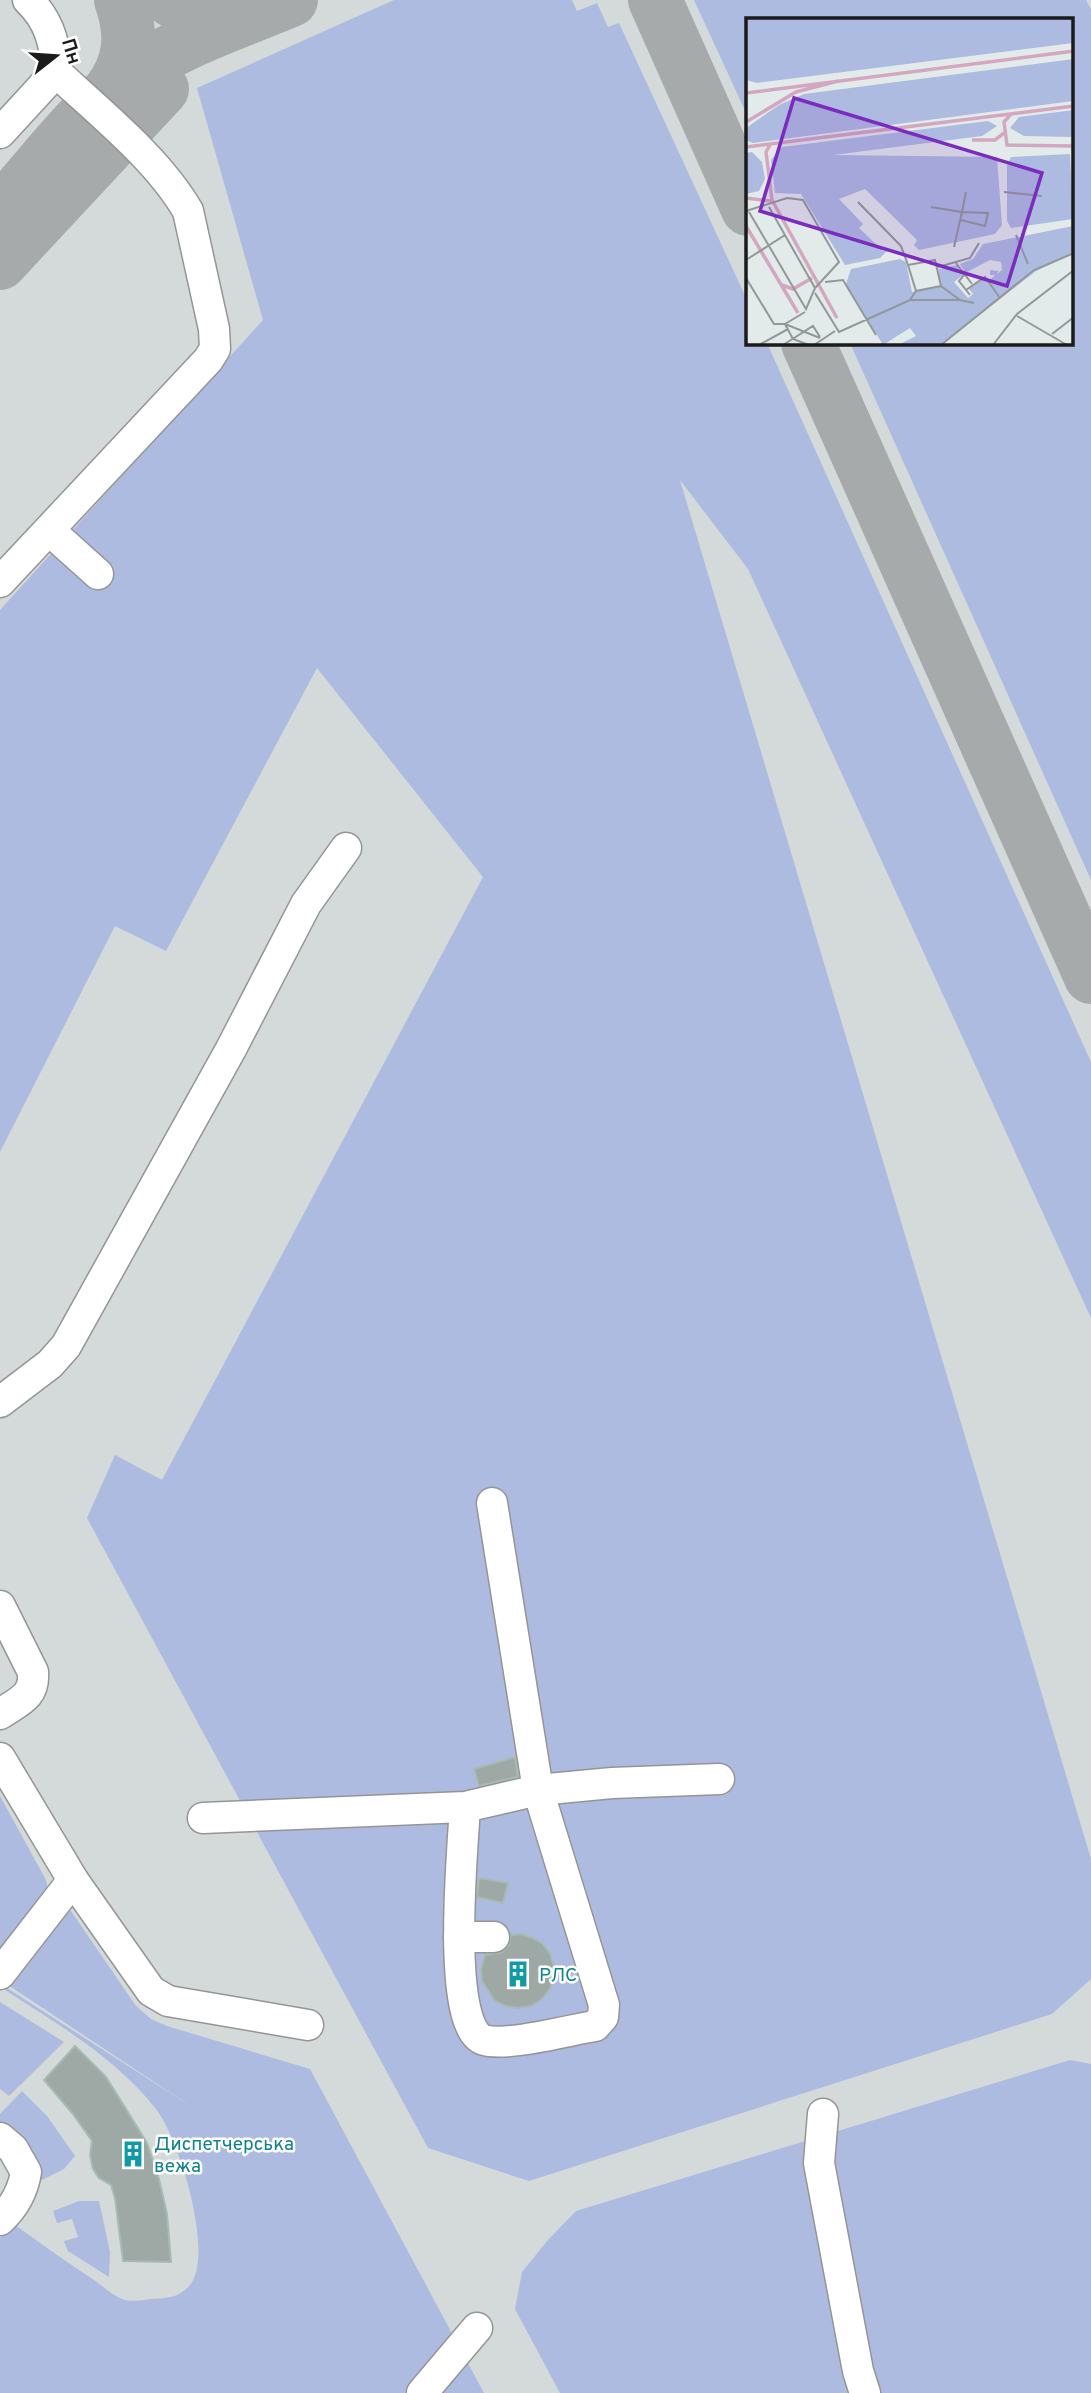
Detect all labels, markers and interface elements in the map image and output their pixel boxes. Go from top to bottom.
inset map [746,18,1074,345]
north arrow [21,21,91,91]
text: Пн [55,36,86,67]
building icon: РЛС [503,1959,533,1989]
place label: РЛС [539,1964,577,1988]
place label: Диспетчерська вежа [154,2133,294,2179]
building icon: Диспетчерська вежа [118,2139,148,2169]

